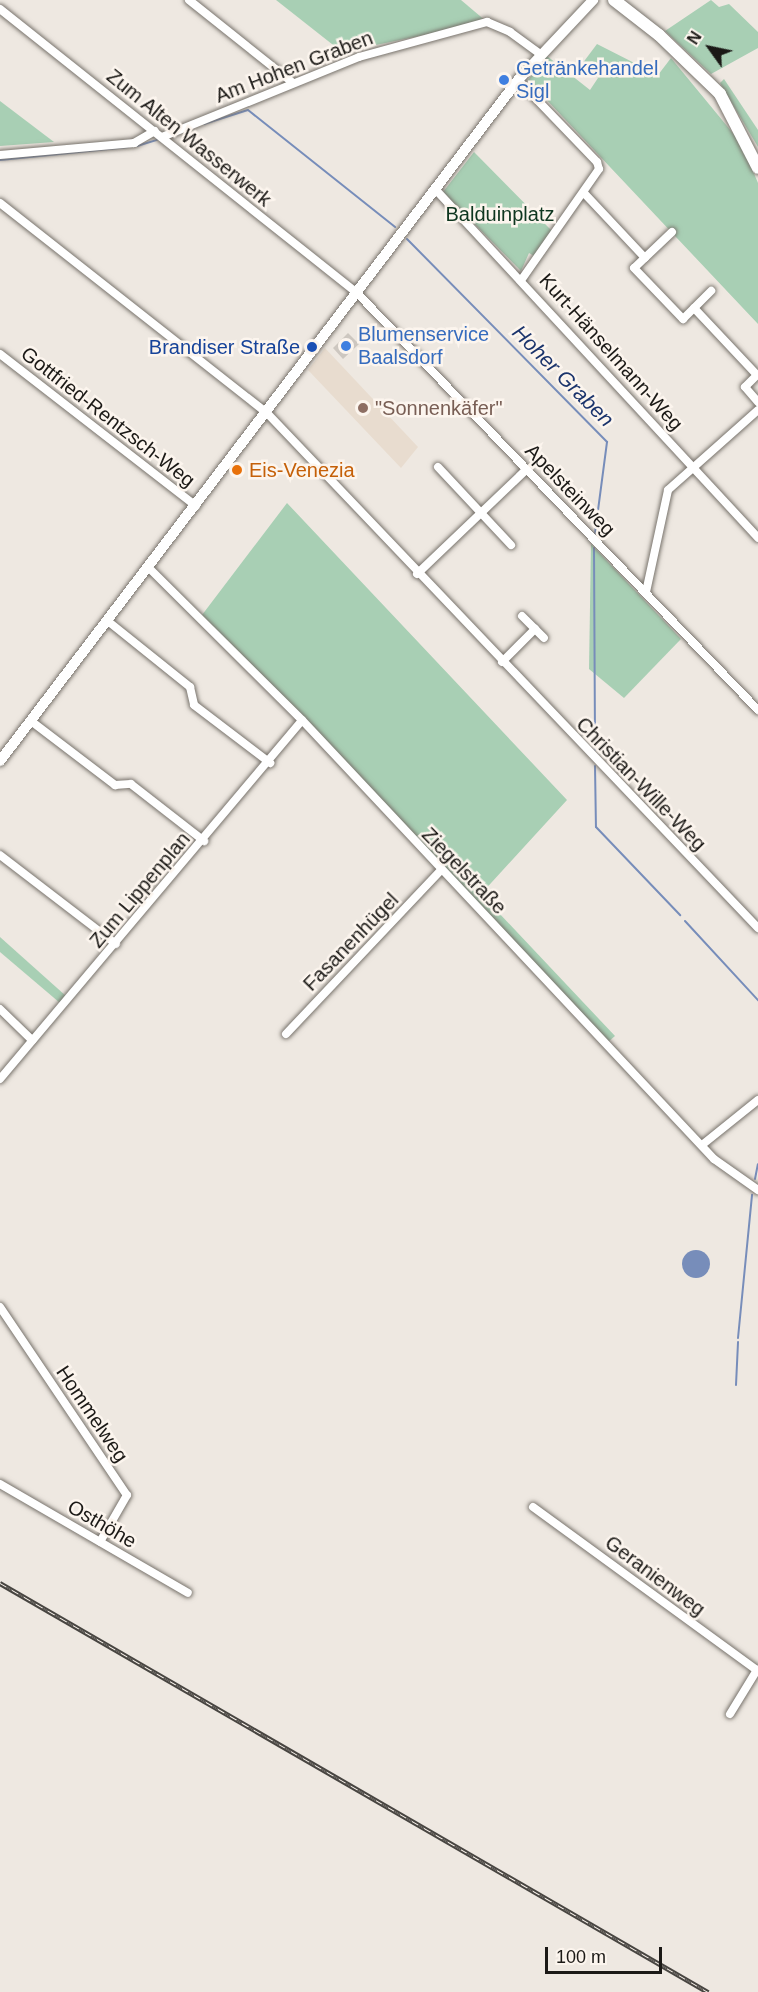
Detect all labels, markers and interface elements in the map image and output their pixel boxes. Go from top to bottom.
north arrow [680,18,740,78]
street label: Am Hohen Graben [212,26,376,108]
text: N [684,28,705,47]
place label: Getränkehandel Sigl [516,56,658,103]
street label: Zum Alten Wasserwerk [101,64,277,212]
marker: Getränkehandel Sigl [497,73,511,87]
park label: Balduinplatz [446,202,554,226]
street label: Kurt-Hänselmann-Weg [534,269,688,435]
water label: Hoher Graben [507,320,619,432]
place label: Blumenservice Baalsdorf [358,322,489,369]
place label: Brandiser Straße [149,335,300,359]
marker: Blumenservice Baalsdorf [339,339,353,353]
marker: Brandiser Straße [305,340,319,354]
street label: Gottfried-Rentzsch-Weg [16,342,200,492]
place label: "Sonnenkäfer" [375,396,503,420]
marker: "Sonnenkäfer" [356,401,370,415]
street label: Apelsteinweg [520,439,620,541]
place label: Eis-Venezia [249,458,355,482]
marker: Eis-Venezia [230,463,244,477]
street label: Christian-Wille-Weg [571,712,711,856]
street label: Ziegelstraße [417,823,511,919]
street label: Zum Lippenplan [85,827,195,953]
street label: Fasanenhügel [298,888,404,996]
street label: Hommelweg [51,1361,133,1467]
street label: Osthöhe [63,1495,141,1553]
street label: Geranienweg [600,1531,710,1621]
scale bar [548,1935,665,1973]
text: 100 m [556,1947,606,1967]

